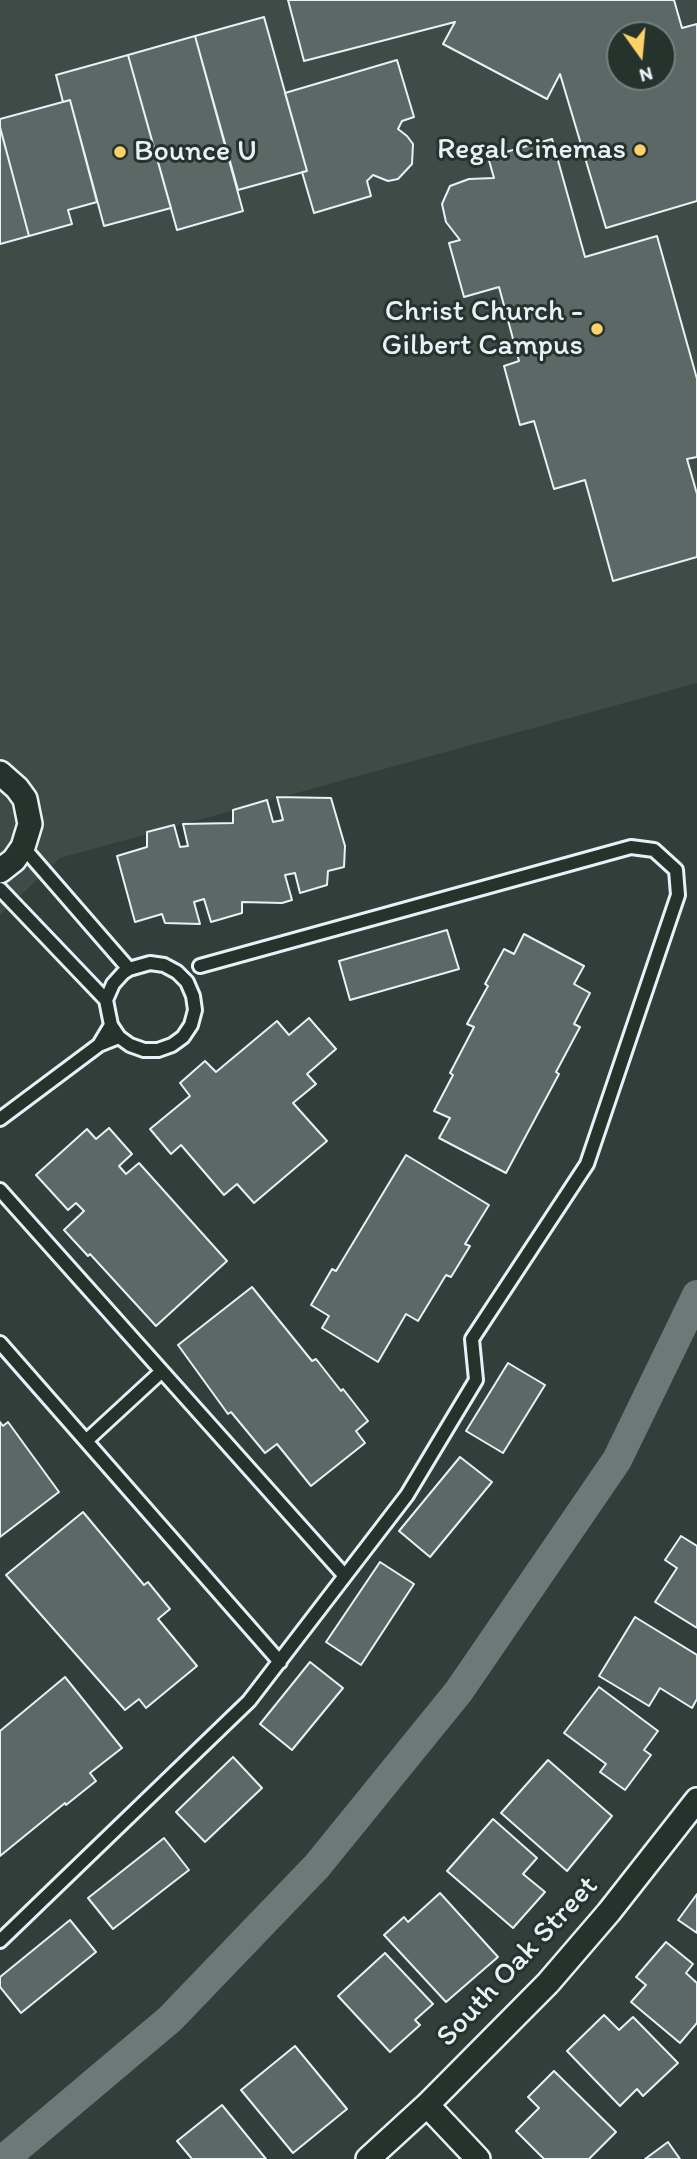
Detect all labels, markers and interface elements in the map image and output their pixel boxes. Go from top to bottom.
north arrow [606,21,676,91]
text: N [637,62,655,88]
place label: Regal Cinemas [437,132,626,168]
place label: Bounce U [134,134,257,170]
marker: Regal Cinemas [632,142,648,158]
marker: Bounce U [112,144,128,160]
place label: Christ Church - Gilbert Campus [382,294,583,364]
marker: Christ Church - Gilbert Campus [589,321,605,337]
street label: South Oak Street [430,1869,606,2055]

